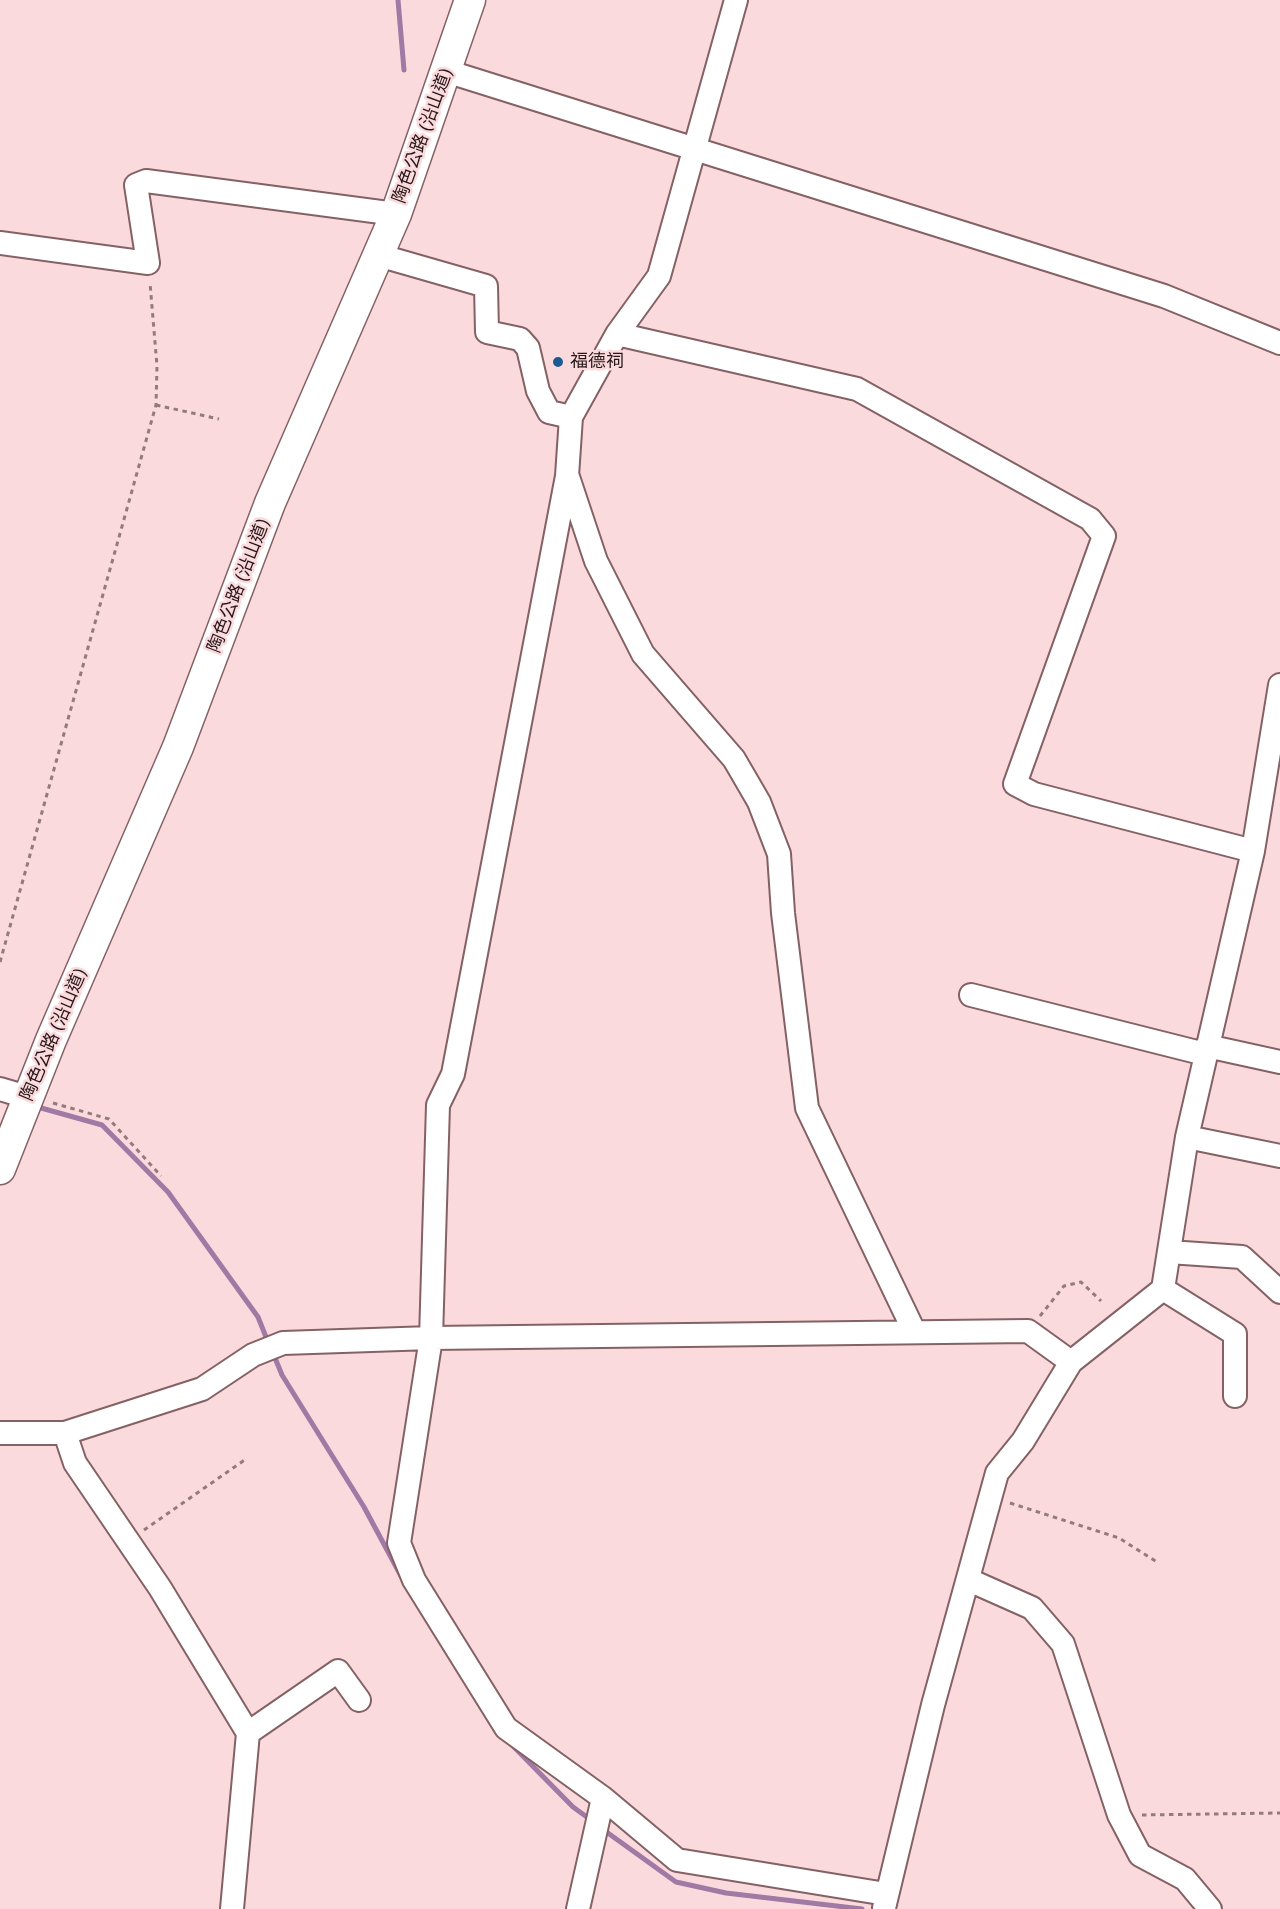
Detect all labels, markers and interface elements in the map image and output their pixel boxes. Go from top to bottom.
street label: 陶色公路 (沿山道) [389,66,457,206]
place label: 福德祠 [570,351,624,373]
marker: 福德祠 [551,355,565,369]
street label: 陶色公路 (沿山道) [204,516,274,656]
street label: 陶色公路 (沿山道) [16,966,92,1104]

